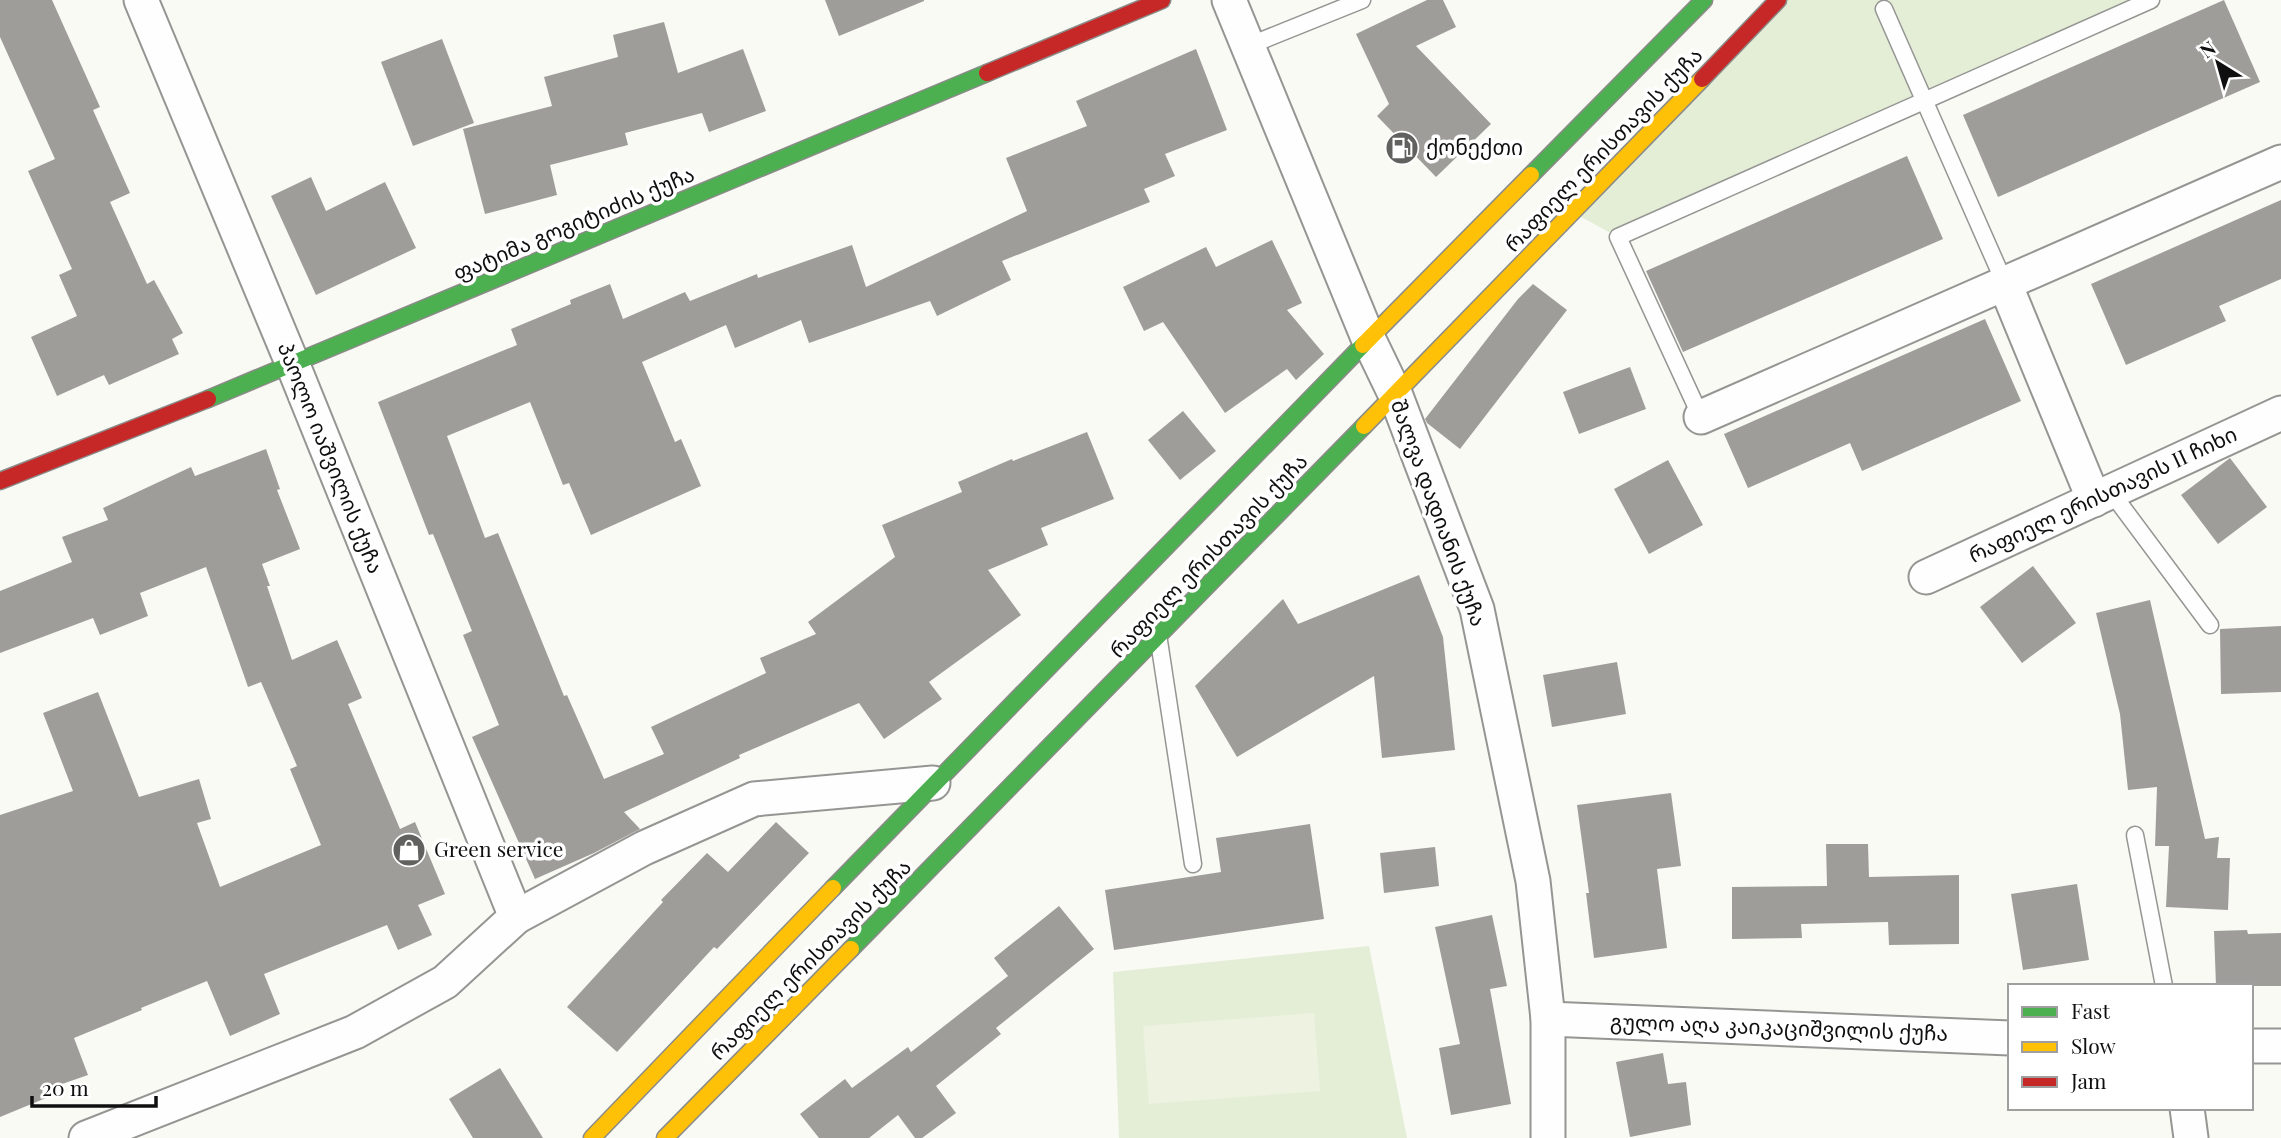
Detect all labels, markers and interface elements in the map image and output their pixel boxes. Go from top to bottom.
north arrow [2183,28,2253,98]
text: N [2194,34,2221,63]
street label: რაფიელ ერისთავის ქუჩა [1498,41,1708,257]
fuel station icon: ქონექთი [1383,129,1421,167]
place label: ქონექთი [1426,132,1523,160]
street label: ფატიმა გოგიტიძის ქუჩა [448,159,698,286]
street label: პაოლო იაშვილის ქუჩა [272,337,391,578]
street label: შალვა დადიანის ქუჩა [1385,395,1494,630]
street label: რაფიელ ერისთავის II ჩიხი [1963,419,2241,569]
street label: რაფიელ ერისთავის ქუჩა [1103,447,1313,663]
shop icon: Green service [390,831,428,869]
place label: Green service [434,834,563,862]
street label: რაფიელ ერისთავის ქუჩა [703,852,917,1066]
legend [2008,984,2253,1110]
text: Fast [2071,996,2110,1024]
street label: გულო აღა კაიკაციშვილის ქუჩა [1609,1006,1949,1047]
text: Slow [2071,1031,2116,1059]
scale bar [32,1064,156,1108]
text: Jam [2070,1066,2107,1094]
text: 20 m [42,1073,89,1101]

